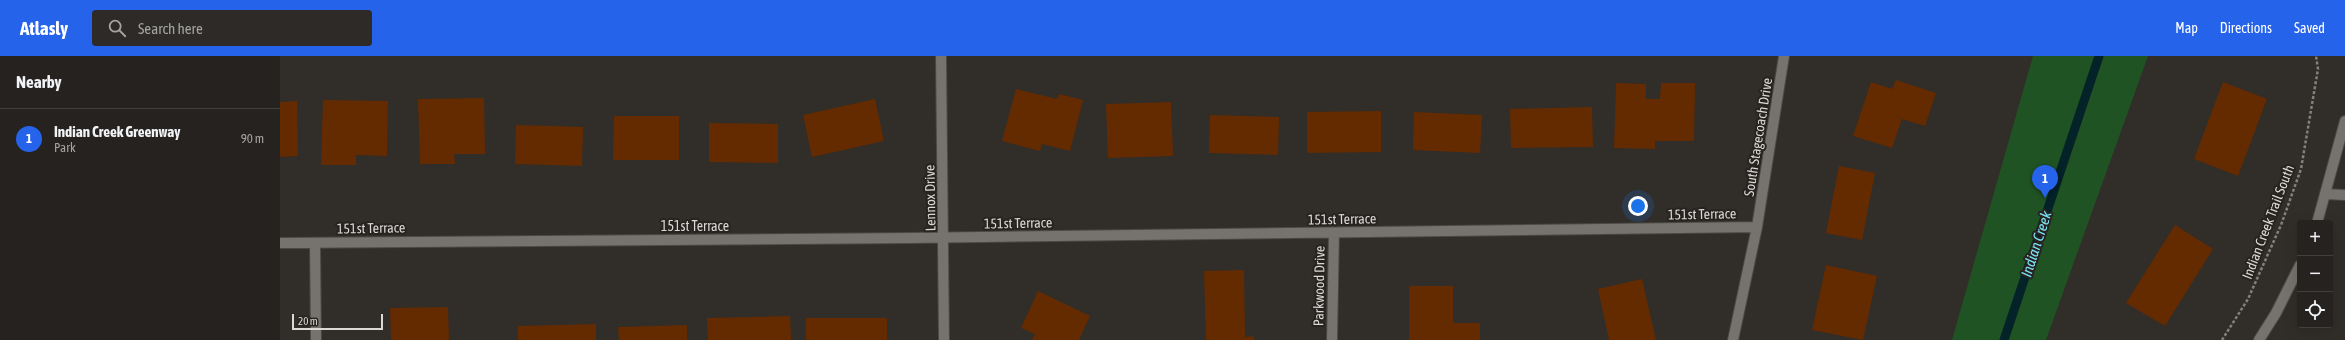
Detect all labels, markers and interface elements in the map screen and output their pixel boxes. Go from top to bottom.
search box [92,10,372,46]
text: Atlasly [20,17,68,39]
icon: search [106,17,128,39]
text: Search here [138,20,203,37]
text: Map [2175,20,2198,36]
text: Directions [2220,20,2272,36]
text: Saved [2294,20,2325,36]
text: Nearby [16,72,62,92]
street label: South Stagecoach Drive [1741,77,1775,197]
text: Indian Creek Greenway [54,123,181,140]
text: 1 [26,131,32,146]
text: 90 m [241,131,264,146]
text: Park [54,140,76,155]
street label: Indian Creek Trail South [2239,163,2297,281]
street label: Lennox Drive [921,165,939,231]
pin: 1 [2032,165,2058,198]
your location [1628,196,1648,216]
street label: 151st Terrace [1668,205,1736,223]
water label: Indian Creek [2017,208,2055,279]
street label: 151st Terrace [1308,210,1376,228]
street label: 151st Terrace [984,214,1052,232]
street label: 151st Terrace [661,218,729,234]
street label: 151st Terrace [337,219,405,237]
map controls [2297,220,2333,328]
button: + [2297,220,2333,256]
street label: Parkwood Drive [1310,246,1328,326]
button: − [2297,256,2333,292]
button: locate [2297,292,2333,328]
scale bar [292,312,383,331]
text: 20 m [298,315,318,327]

